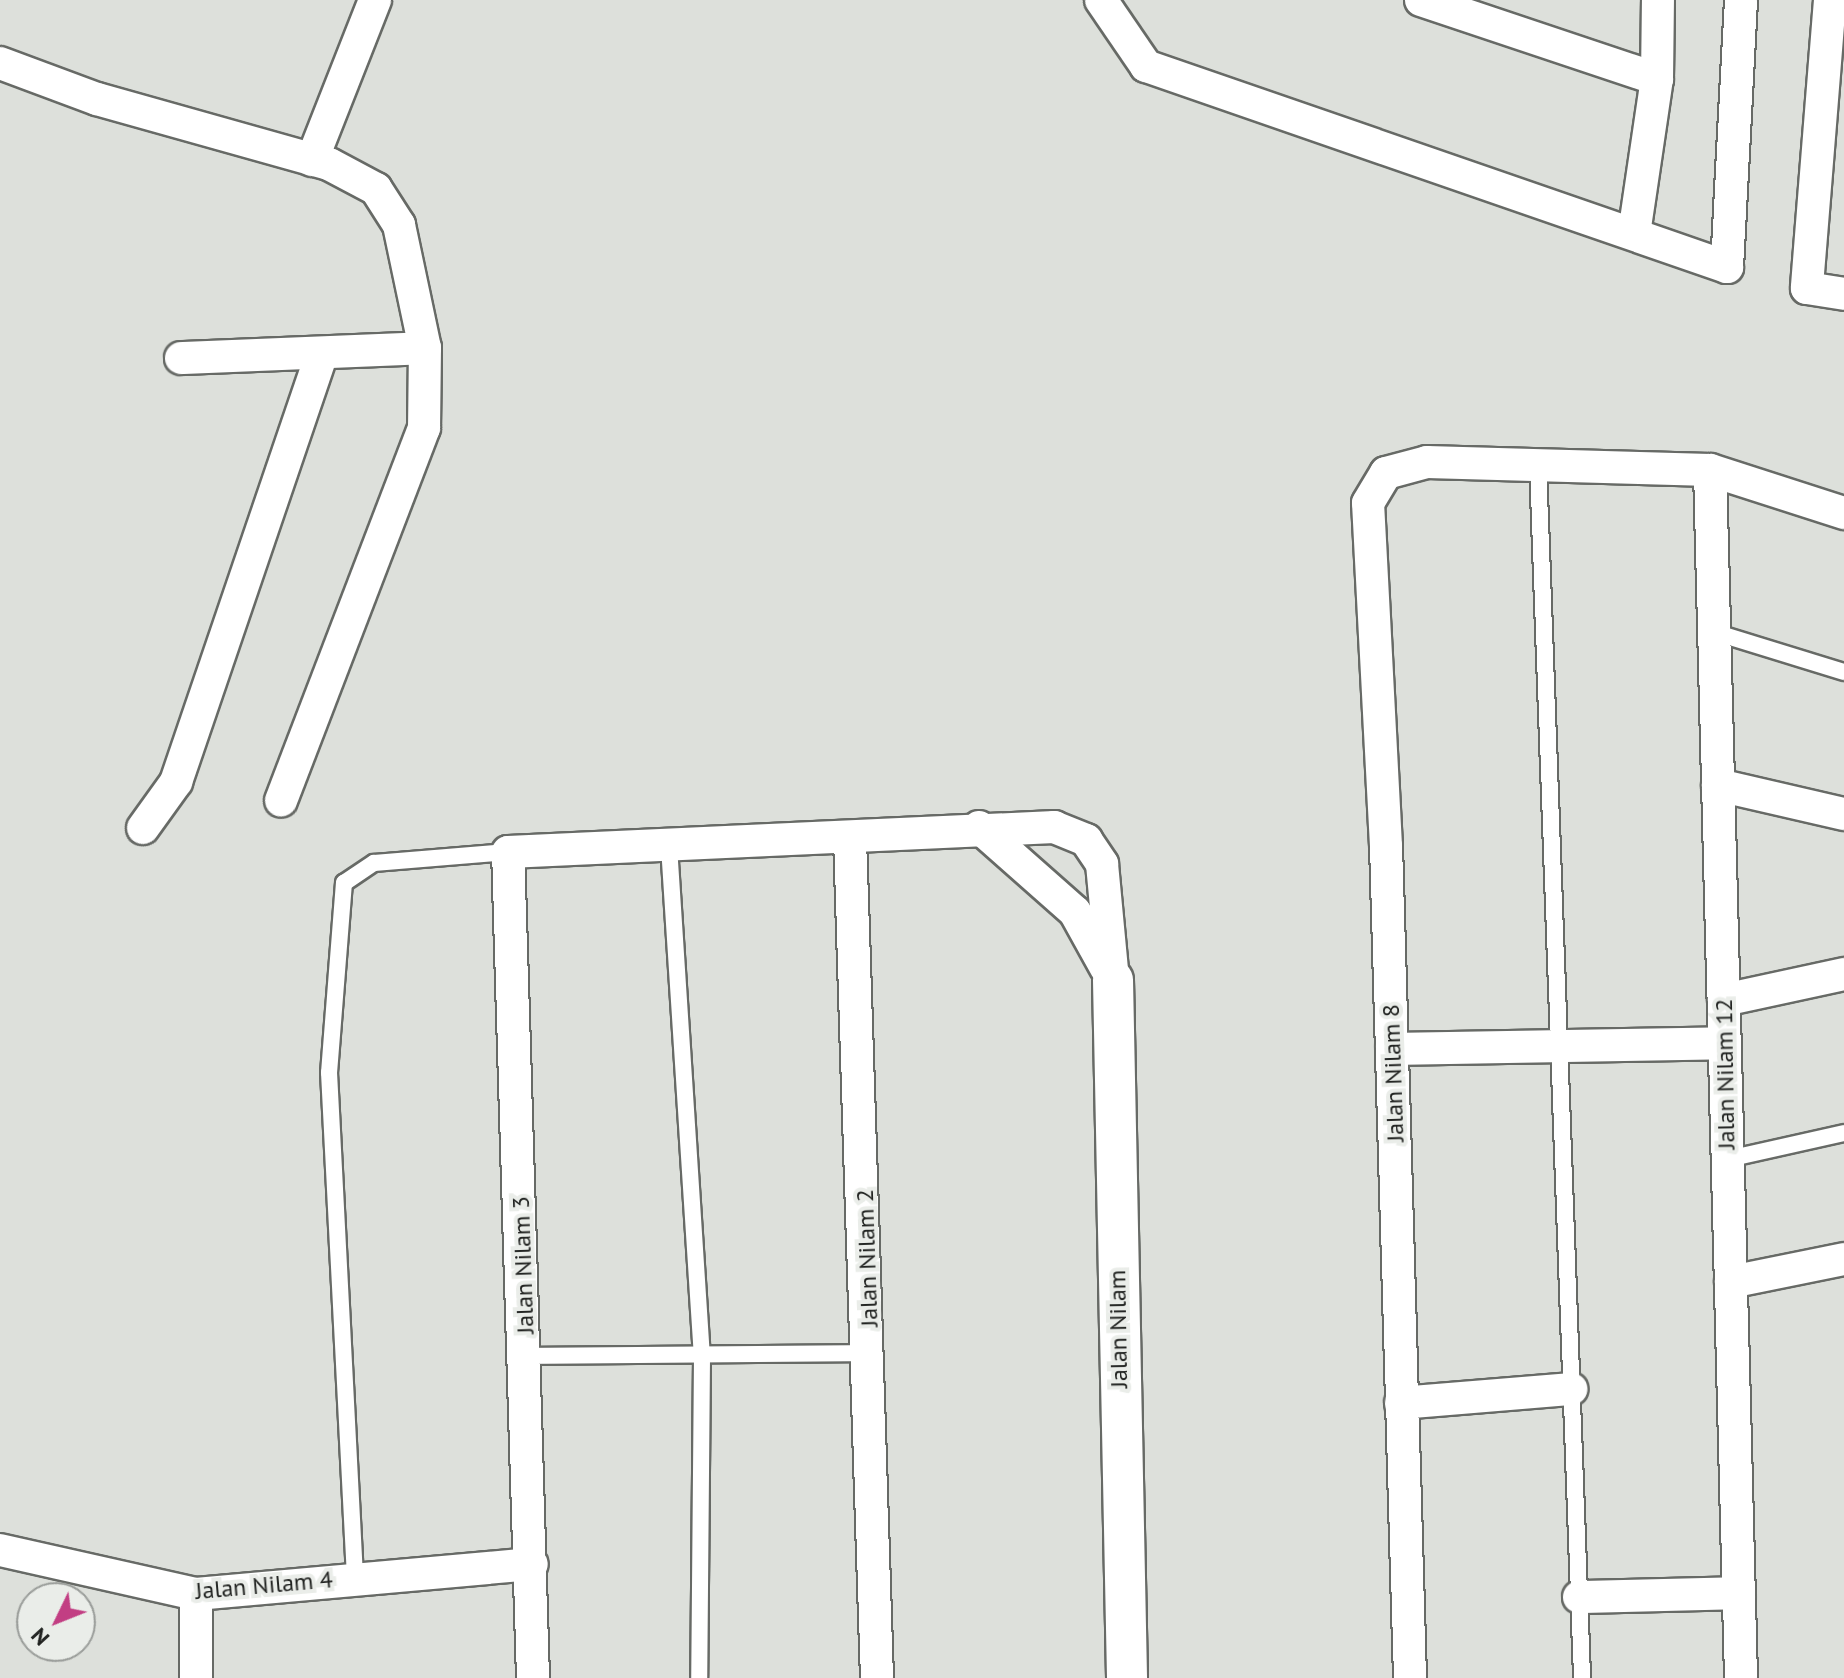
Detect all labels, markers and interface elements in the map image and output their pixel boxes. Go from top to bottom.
street label: Jalan Nilam 12 [1709,998,1741,1150]
street label: Jalan Nilam 8 [1376,1004,1410,1142]
street label: Jalan Nilam 2 [850,1189,884,1327]
street label: Jalan Nilam 3 [506,1196,540,1334]
street label: Jalan Nilam [1103,1270,1133,1388]
street label: Jalan Nilam 4 [194,1565,334,1605]
north arrow [16,1582,96,1662]
text: N [25,1622,55,1652]

